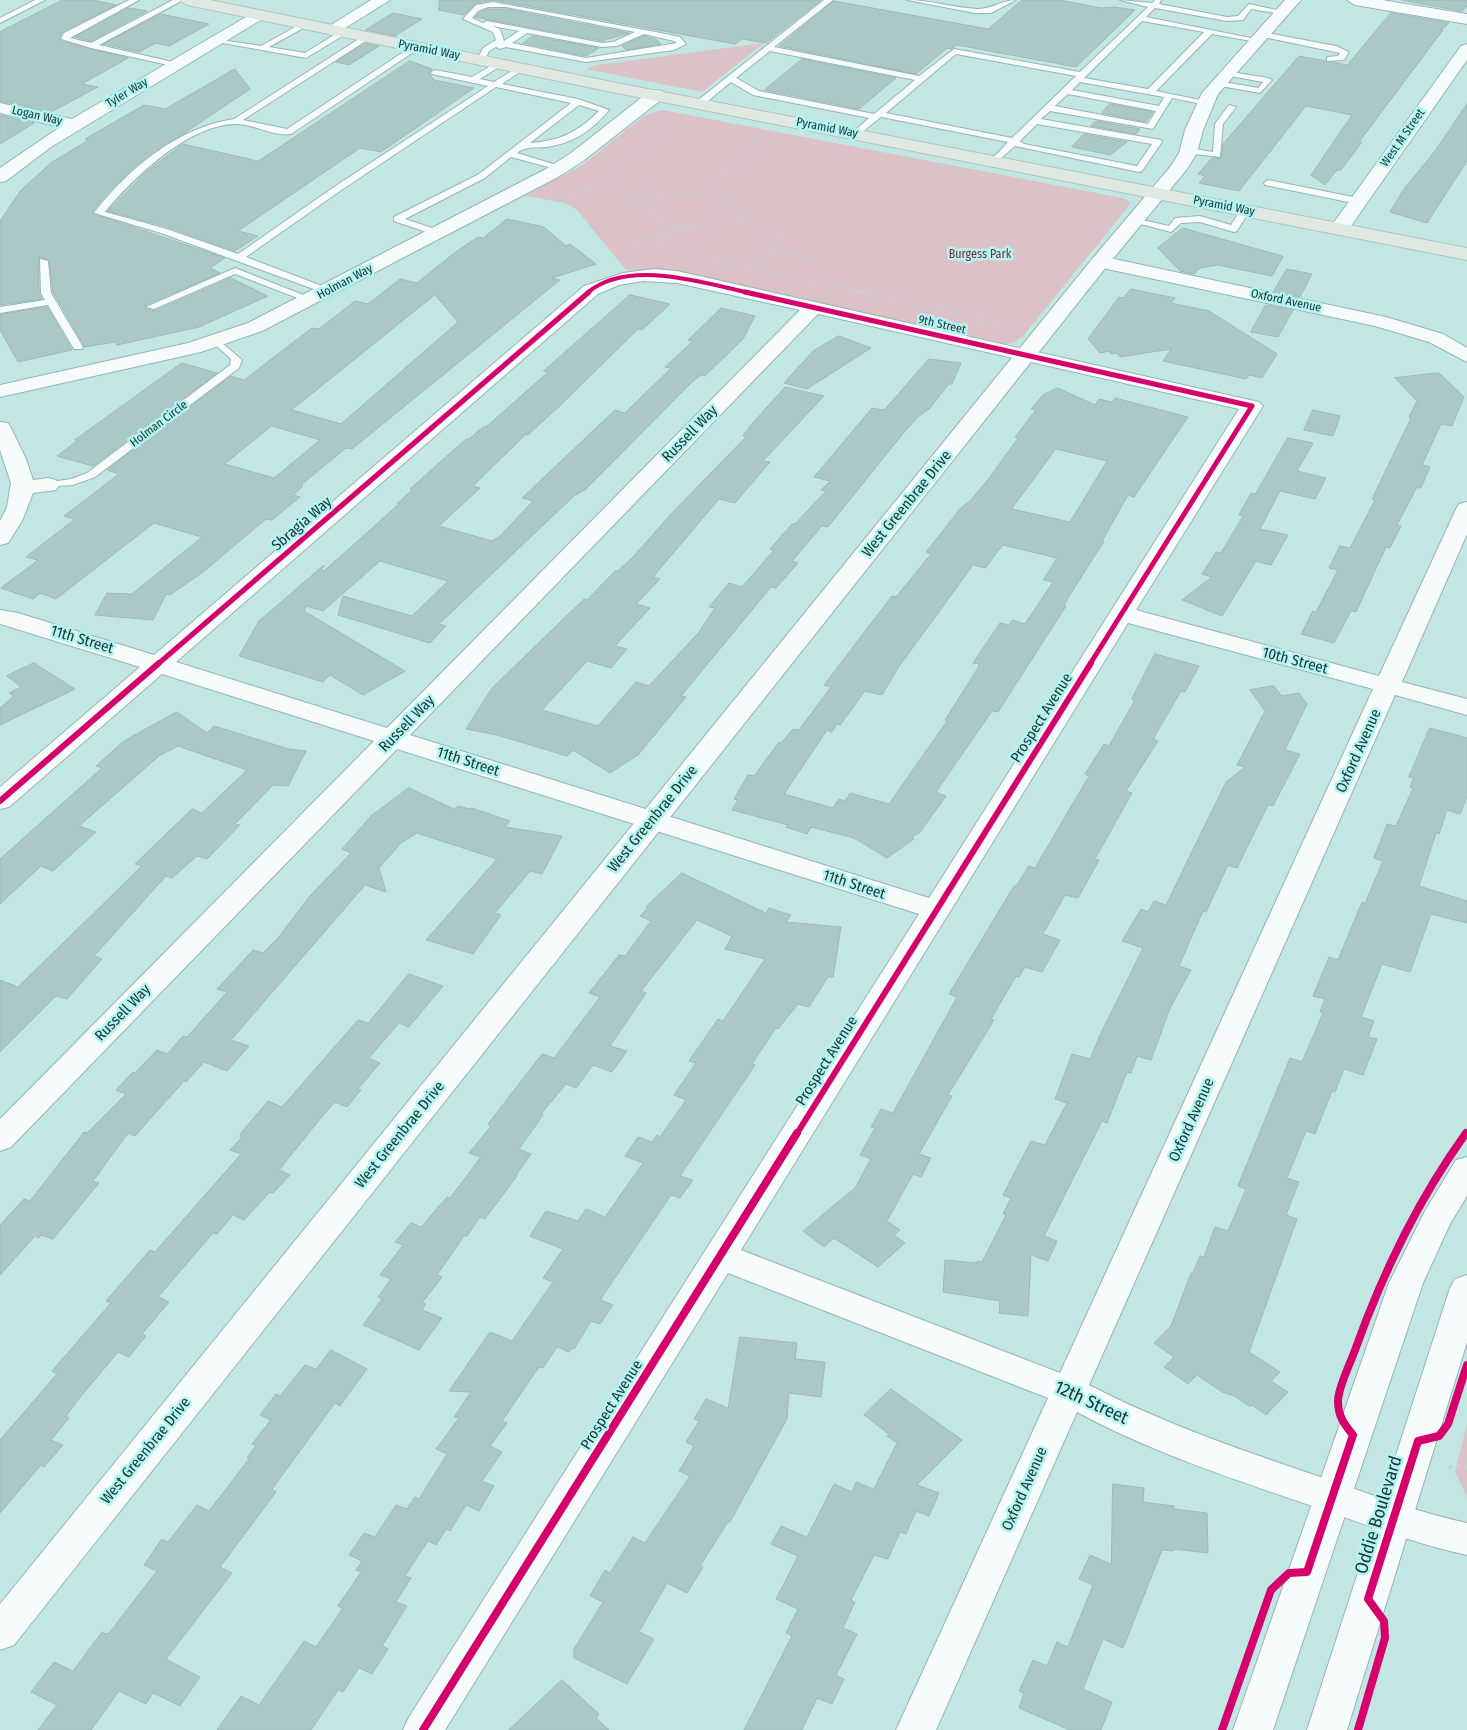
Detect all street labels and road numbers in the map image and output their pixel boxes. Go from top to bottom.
street label: Pyramid Way [397,37,461,63]
street label: Tyler Way [104,75,150,111]
street label: Logan Way [10,103,64,129]
street label: West M Street [1378,106,1428,170]
street label: Pyramid Way [795,115,859,141]
street label: Pyramid Way [1192,193,1256,219]
street label: Holman Way [315,261,375,303]
street label: Oxford Avenue [1249,287,1323,315]
street label: 9th Street [917,313,967,337]
street label: Holman Circle [127,398,191,450]
street label: Russell Way [658,402,722,466]
street label: West Greenbrae Drive [858,447,956,561]
street label: Sbragia Way [268,493,336,555]
street label: 11th Street [48,622,116,658]
street label: 10th Street [1260,644,1330,678]
street label: Prospect Avenue [1007,670,1077,766]
street label: Russell Way [375,692,439,756]
street label: Oxford Avenue [1333,706,1385,796]
street label: 11th Street [434,743,502,781]
street label: West Greenbrae Drive [604,762,702,876]
street label: 11th Street [820,866,888,904]
street label: Russell Way [91,981,155,1045]
street label: Prospect Avenue [792,1013,862,1109]
street label: Oxford Avenue [1166,1075,1218,1165]
street label: West Greenbrae Drive [351,1078,449,1192]
street label: Prospect Avenue [577,1357,647,1453]
street label: 12th Street [1051,1377,1131,1429]
street label: West Greenbrae Drive [97,1394,195,1508]
street label: Oxford Avenue [999,1444,1051,1534]
street label: Oddie Boulevard [1351,1453,1407,1577]

